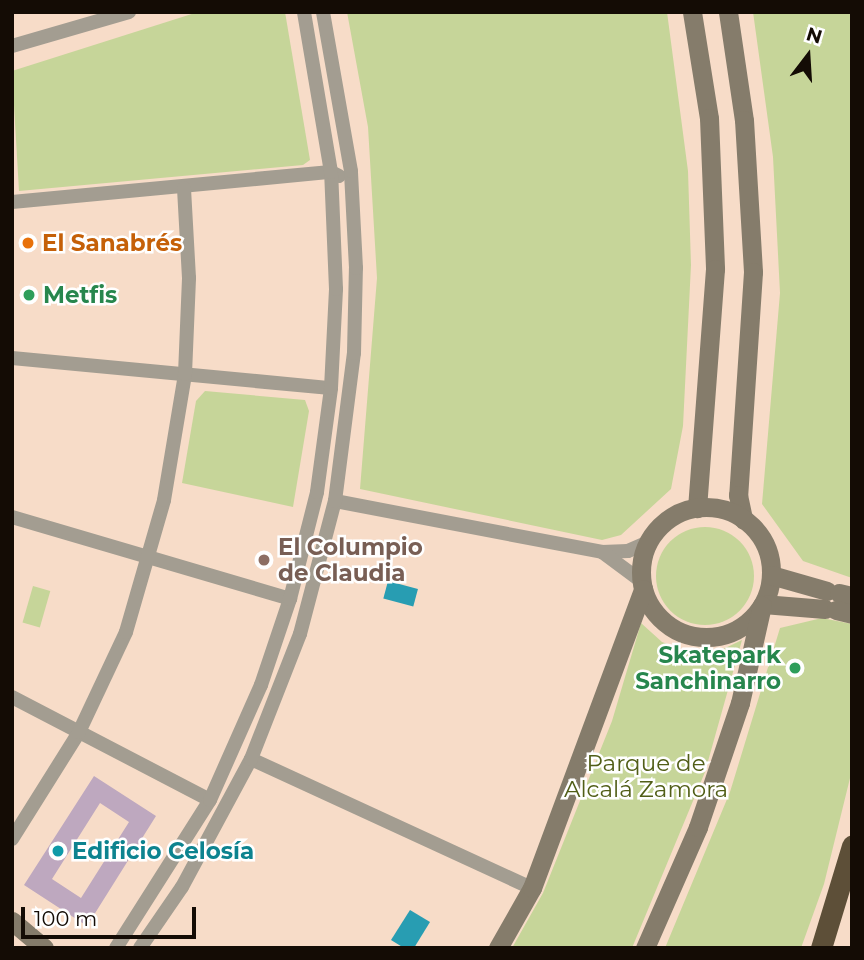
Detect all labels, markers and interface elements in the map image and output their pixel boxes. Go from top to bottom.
north arrow [773,21,843,91]
text: N [804,22,825,49]
place label: El Sanabrés [42,229,182,257]
marker: El Sanabrés [20,235,36,251]
place label: Metfis [43,281,117,309]
marker: Metfis [21,287,37,303]
place label: El Columpio de Claudia [278,533,423,587]
marker: El Columpio de Claudia [256,552,272,568]
place label: Skatepark Sanchinarro [635,641,781,695]
marker: Skatepark Sanchinarro [787,660,803,676]
park label: Parque de Alcalá Zamora [564,749,728,803]
place label: Edificio Celosía [72,837,254,865]
marker: Edificio Celosía [50,843,66,859]
scale bar [24,894,200,938]
text: 100 m [34,906,97,931]

